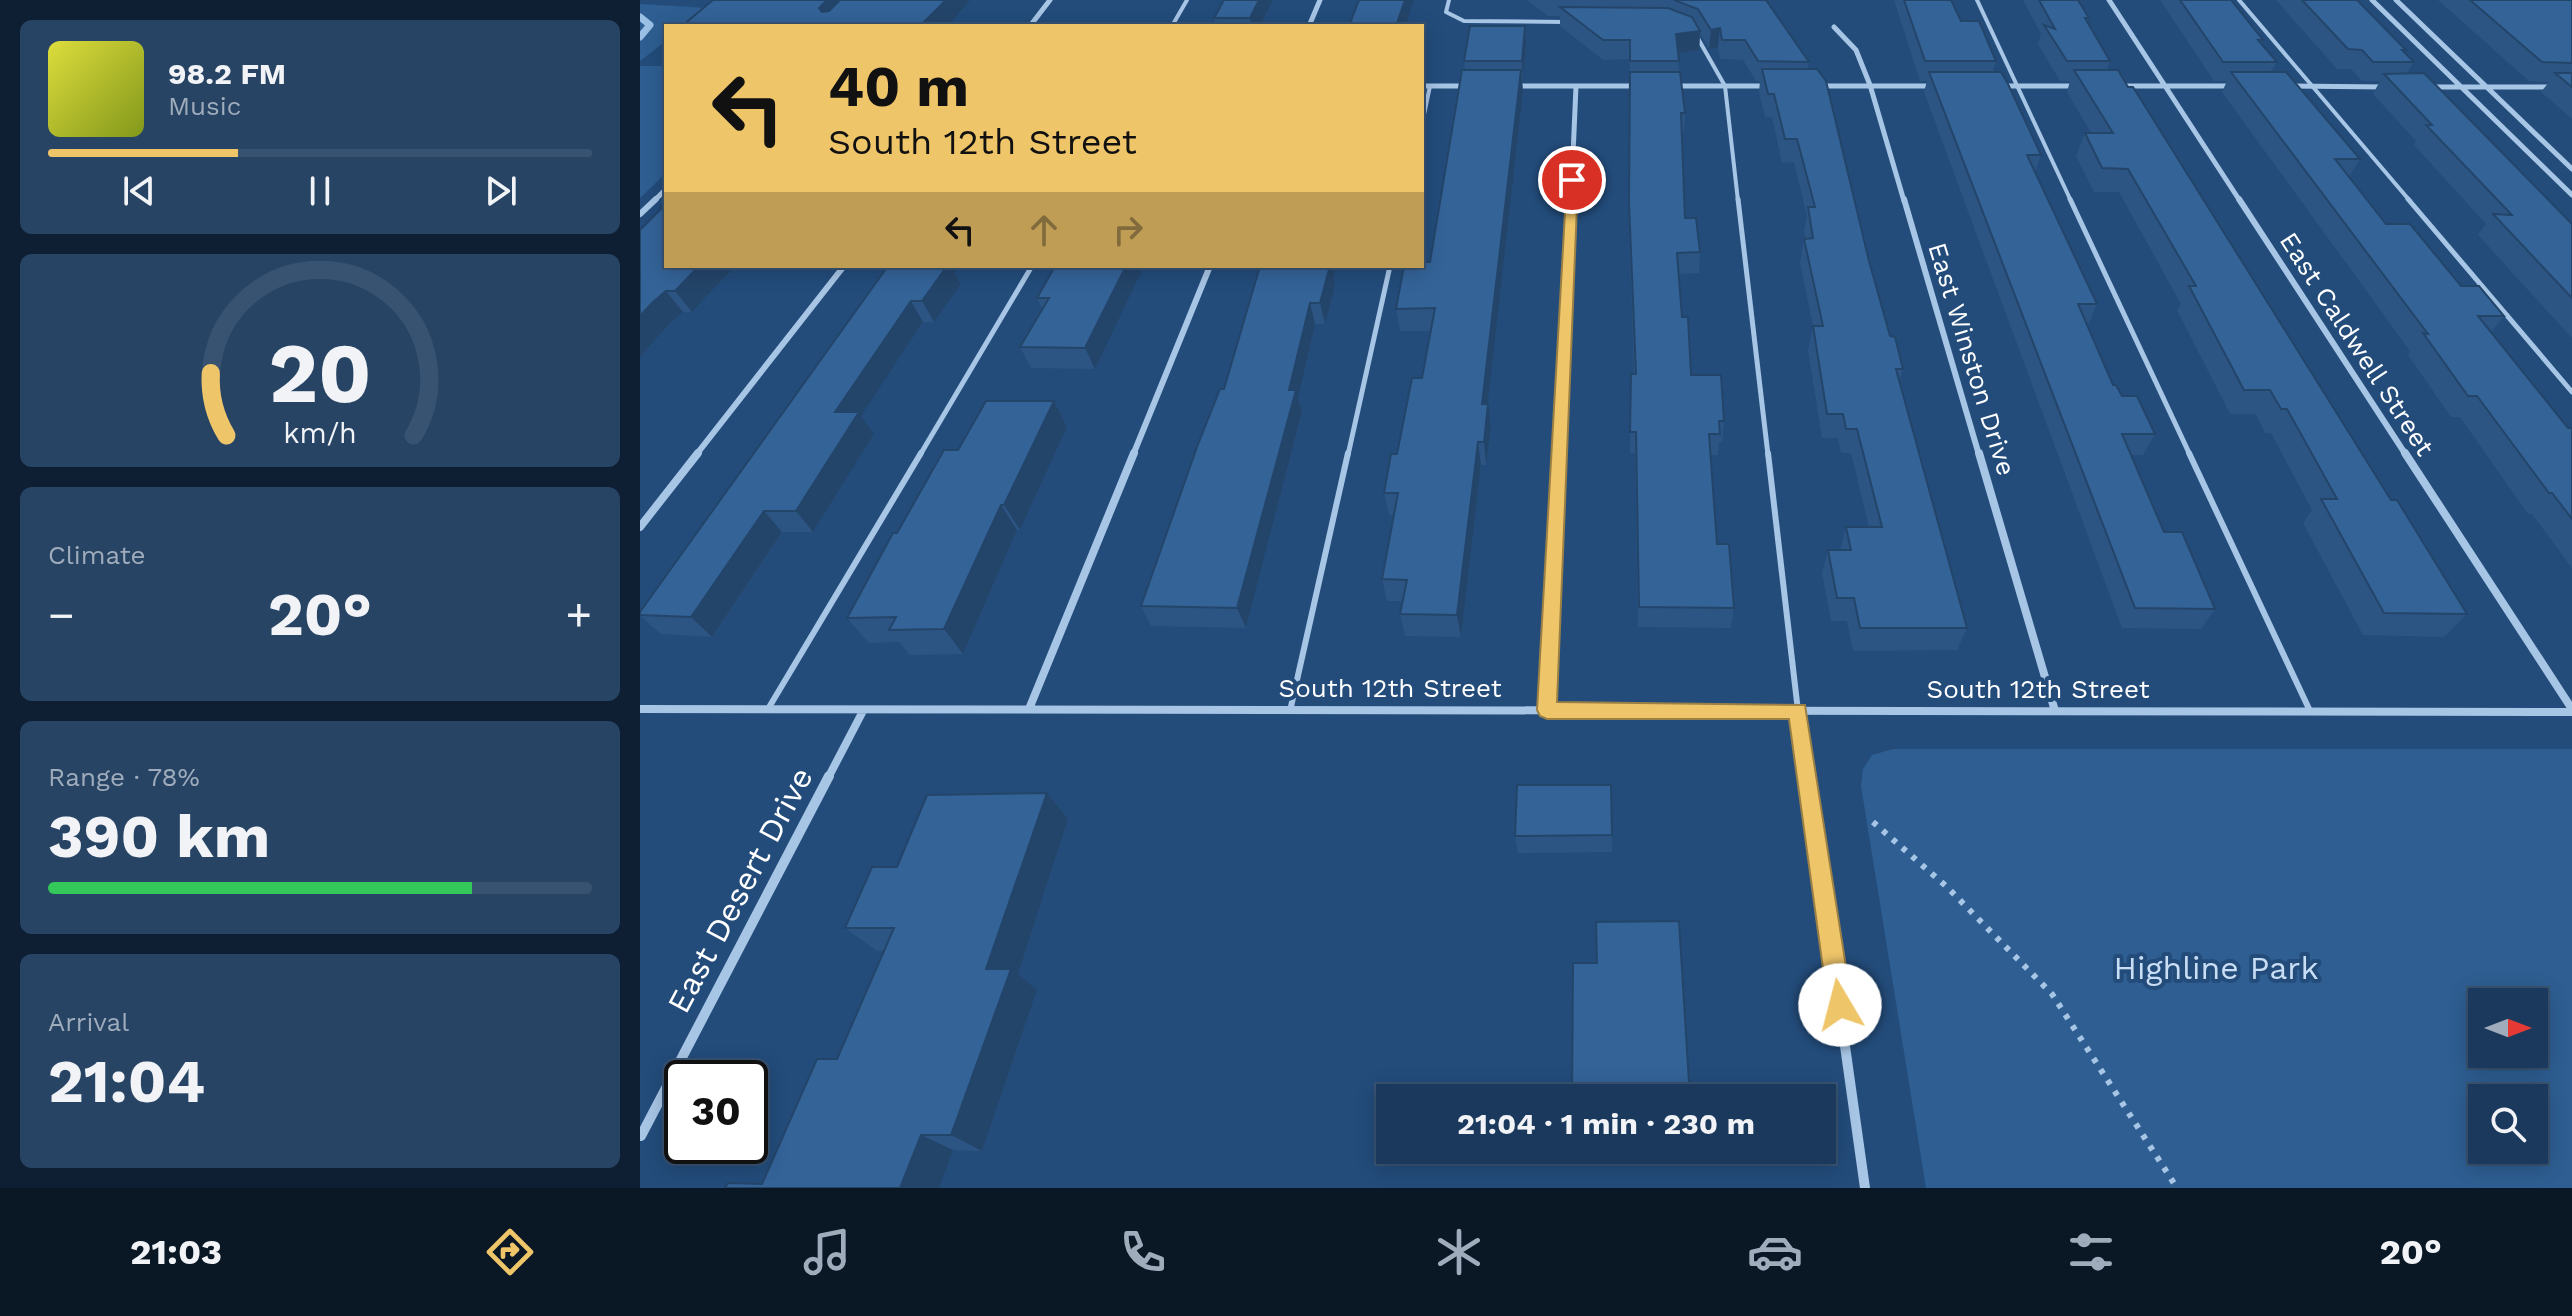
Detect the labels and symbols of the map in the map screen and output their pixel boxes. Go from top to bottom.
pin [1538,146,1606,214]
street label: East Caldwell Street [2274,227,2440,461]
street label: East Winston Drive [1922,239,2022,479]
street label: South 12th Street [1278,673,1502,703]
street label: South 12th Street [1926,674,2150,704]
street label: East Desert Drive [659,761,821,1019]
park label: Highline Park [2113,949,2319,987]
position arrow [1798,963,1882,1047]
north arrow [2468,988,2548,1068]
speed limit sign: 30 [664,1060,768,1164]

